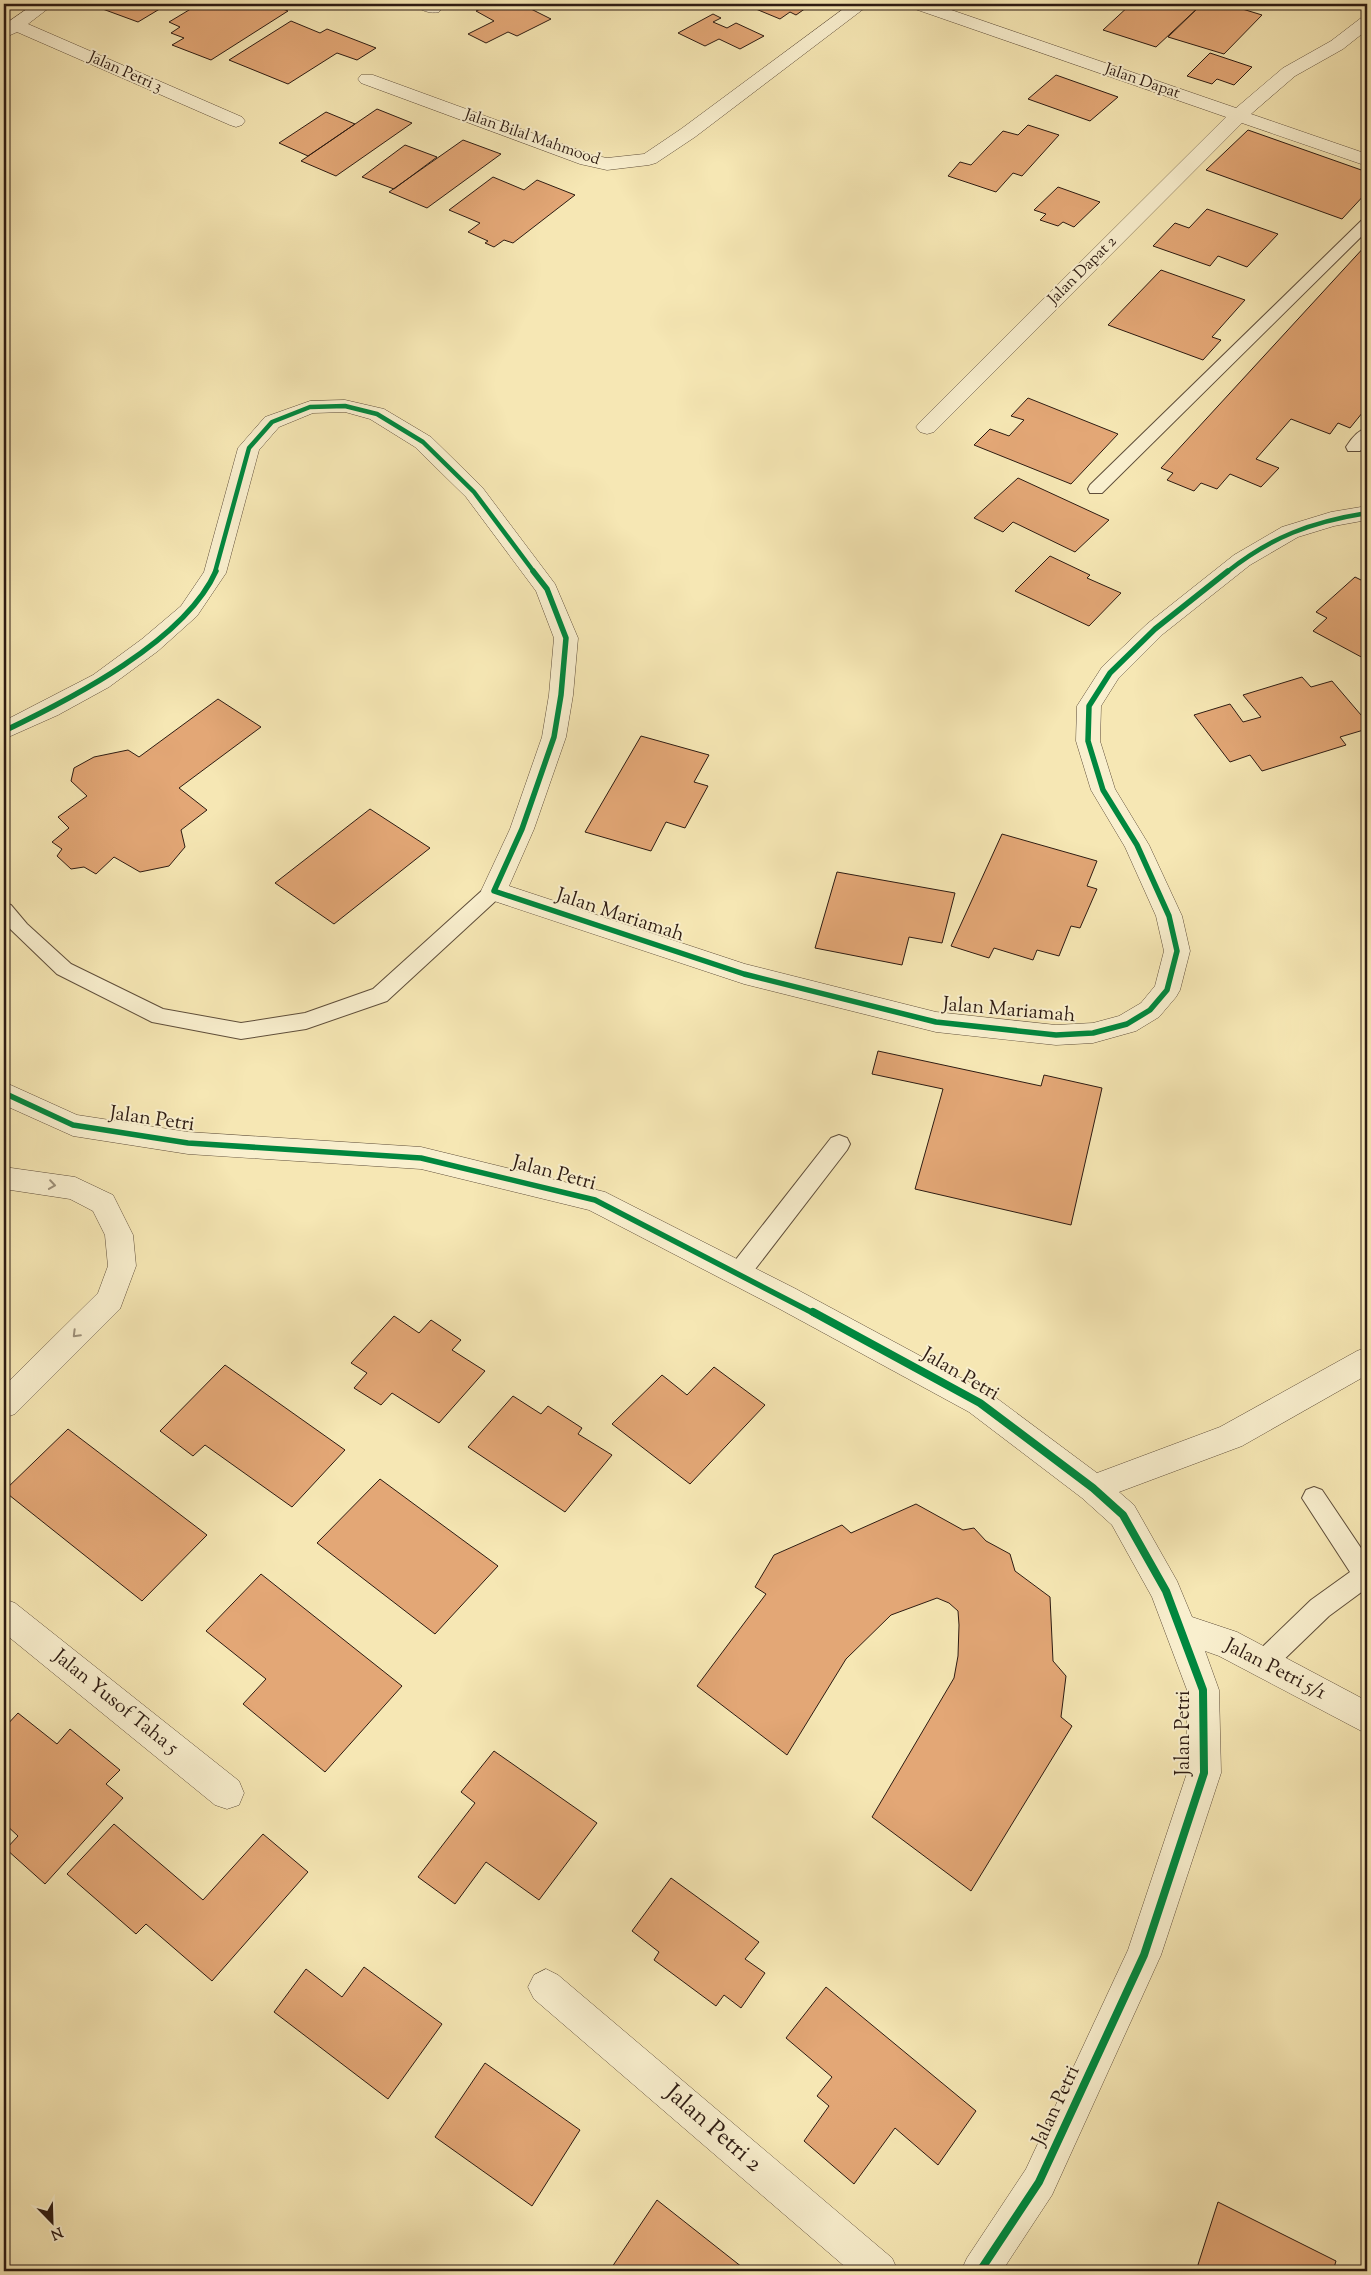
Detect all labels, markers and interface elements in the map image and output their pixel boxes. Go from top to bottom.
street label: Jalan Petri 3 [84,46,165,99]
street label: Jalan Dapat [1100,58,1183,106]
street label: Jalan Bilal Mahmood [460,104,603,172]
street label: Jalan Dapat 2 [1043,231,1123,311]
street label: Jalan Mariamah [551,881,688,950]
street label: Jalan Mariamah [940,991,1077,1031]
street label: Jalan Petri [107,1100,197,1140]
street label: Jalan Petri [508,1149,599,1199]
one-way arrow [48,1179,56,1190]
one-way arrow [72,1328,81,1337]
street label: Jalan Petri [915,1341,1005,1409]
street label: Jalan Petri 5/1 [1218,1632,1331,1708]
street label: Jalan Yusof Taha 5 [45,1643,184,1763]
street label: Jalan Petri [1170,1690,1199,1777]
street label: Jalan Petri [1025,2061,1088,2152]
street label: Jalan Petri 2 [655,2076,769,2181]
north arrow [28,2198,78,2248]
text: N [47,2221,65,2244]

